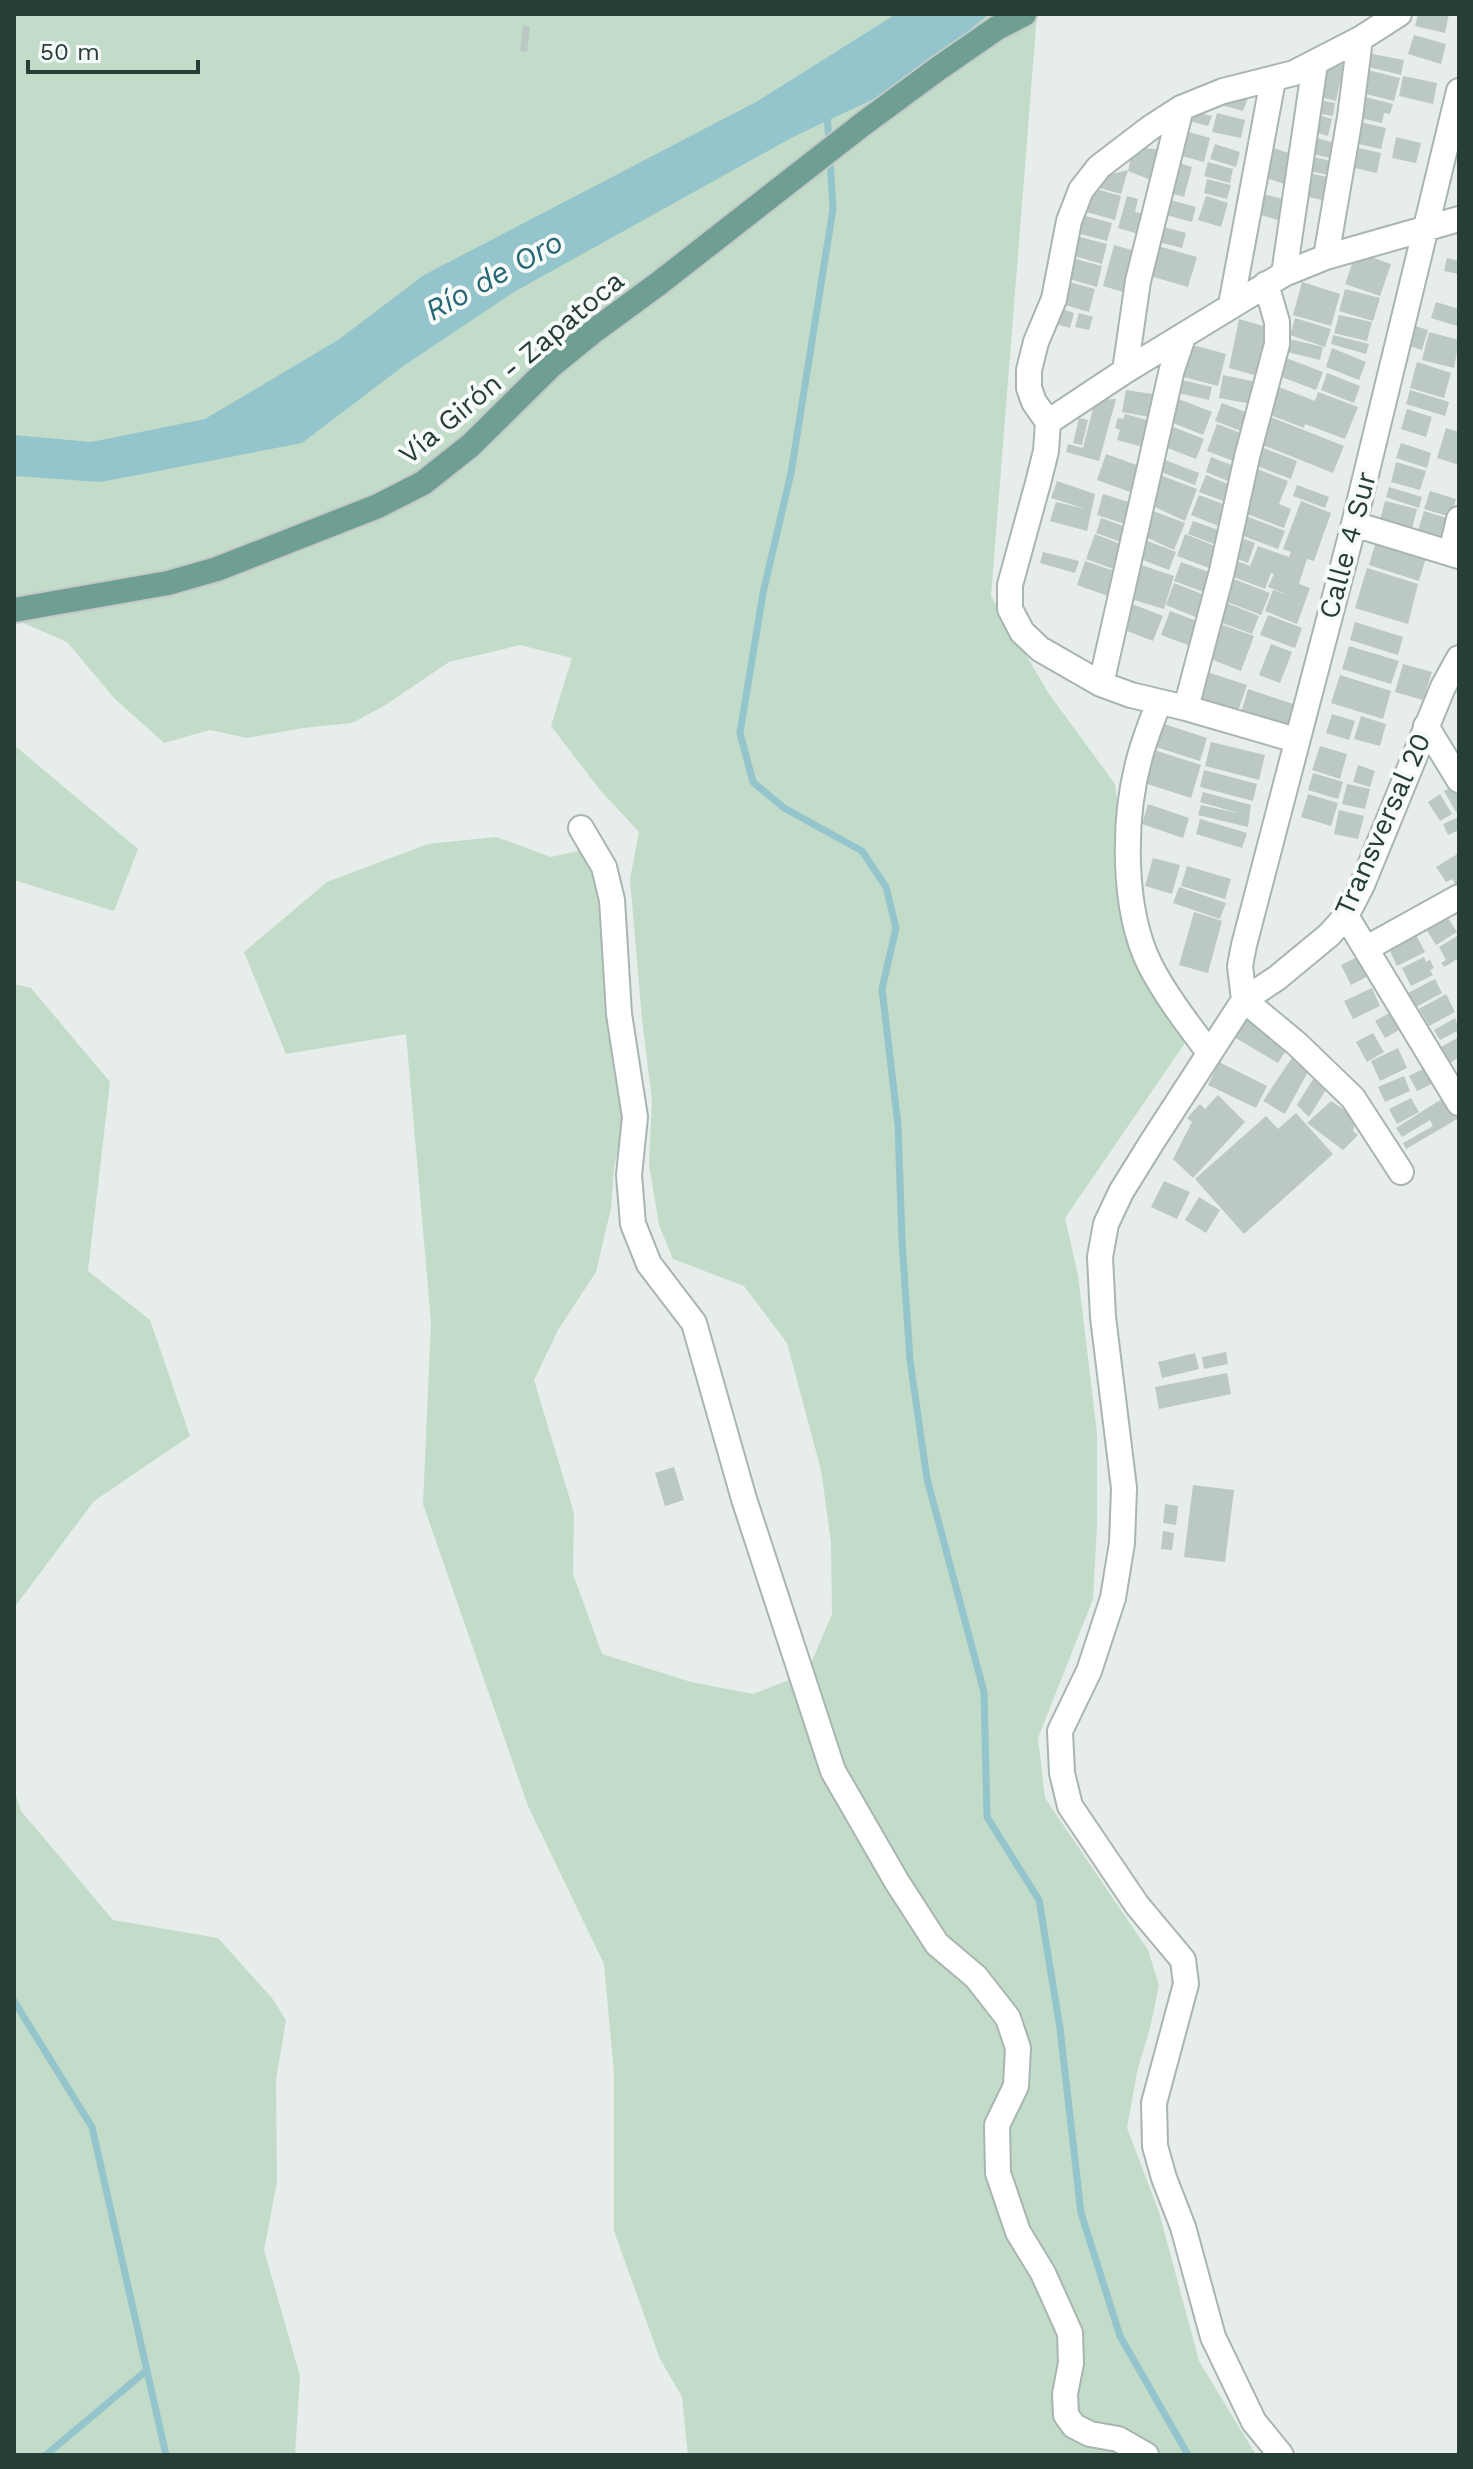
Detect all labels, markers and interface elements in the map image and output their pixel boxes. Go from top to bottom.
scale bar [28,24,198,74]
text: 50 m [40,38,100,66]
water label: Río de Oro [419,224,568,328]
street label: Vía Girón - Zapatoca [392,264,630,471]
street label: Calle 4 Sur [1312,468,1383,622]
street label: Transversal 20 [1327,728,1438,921]

